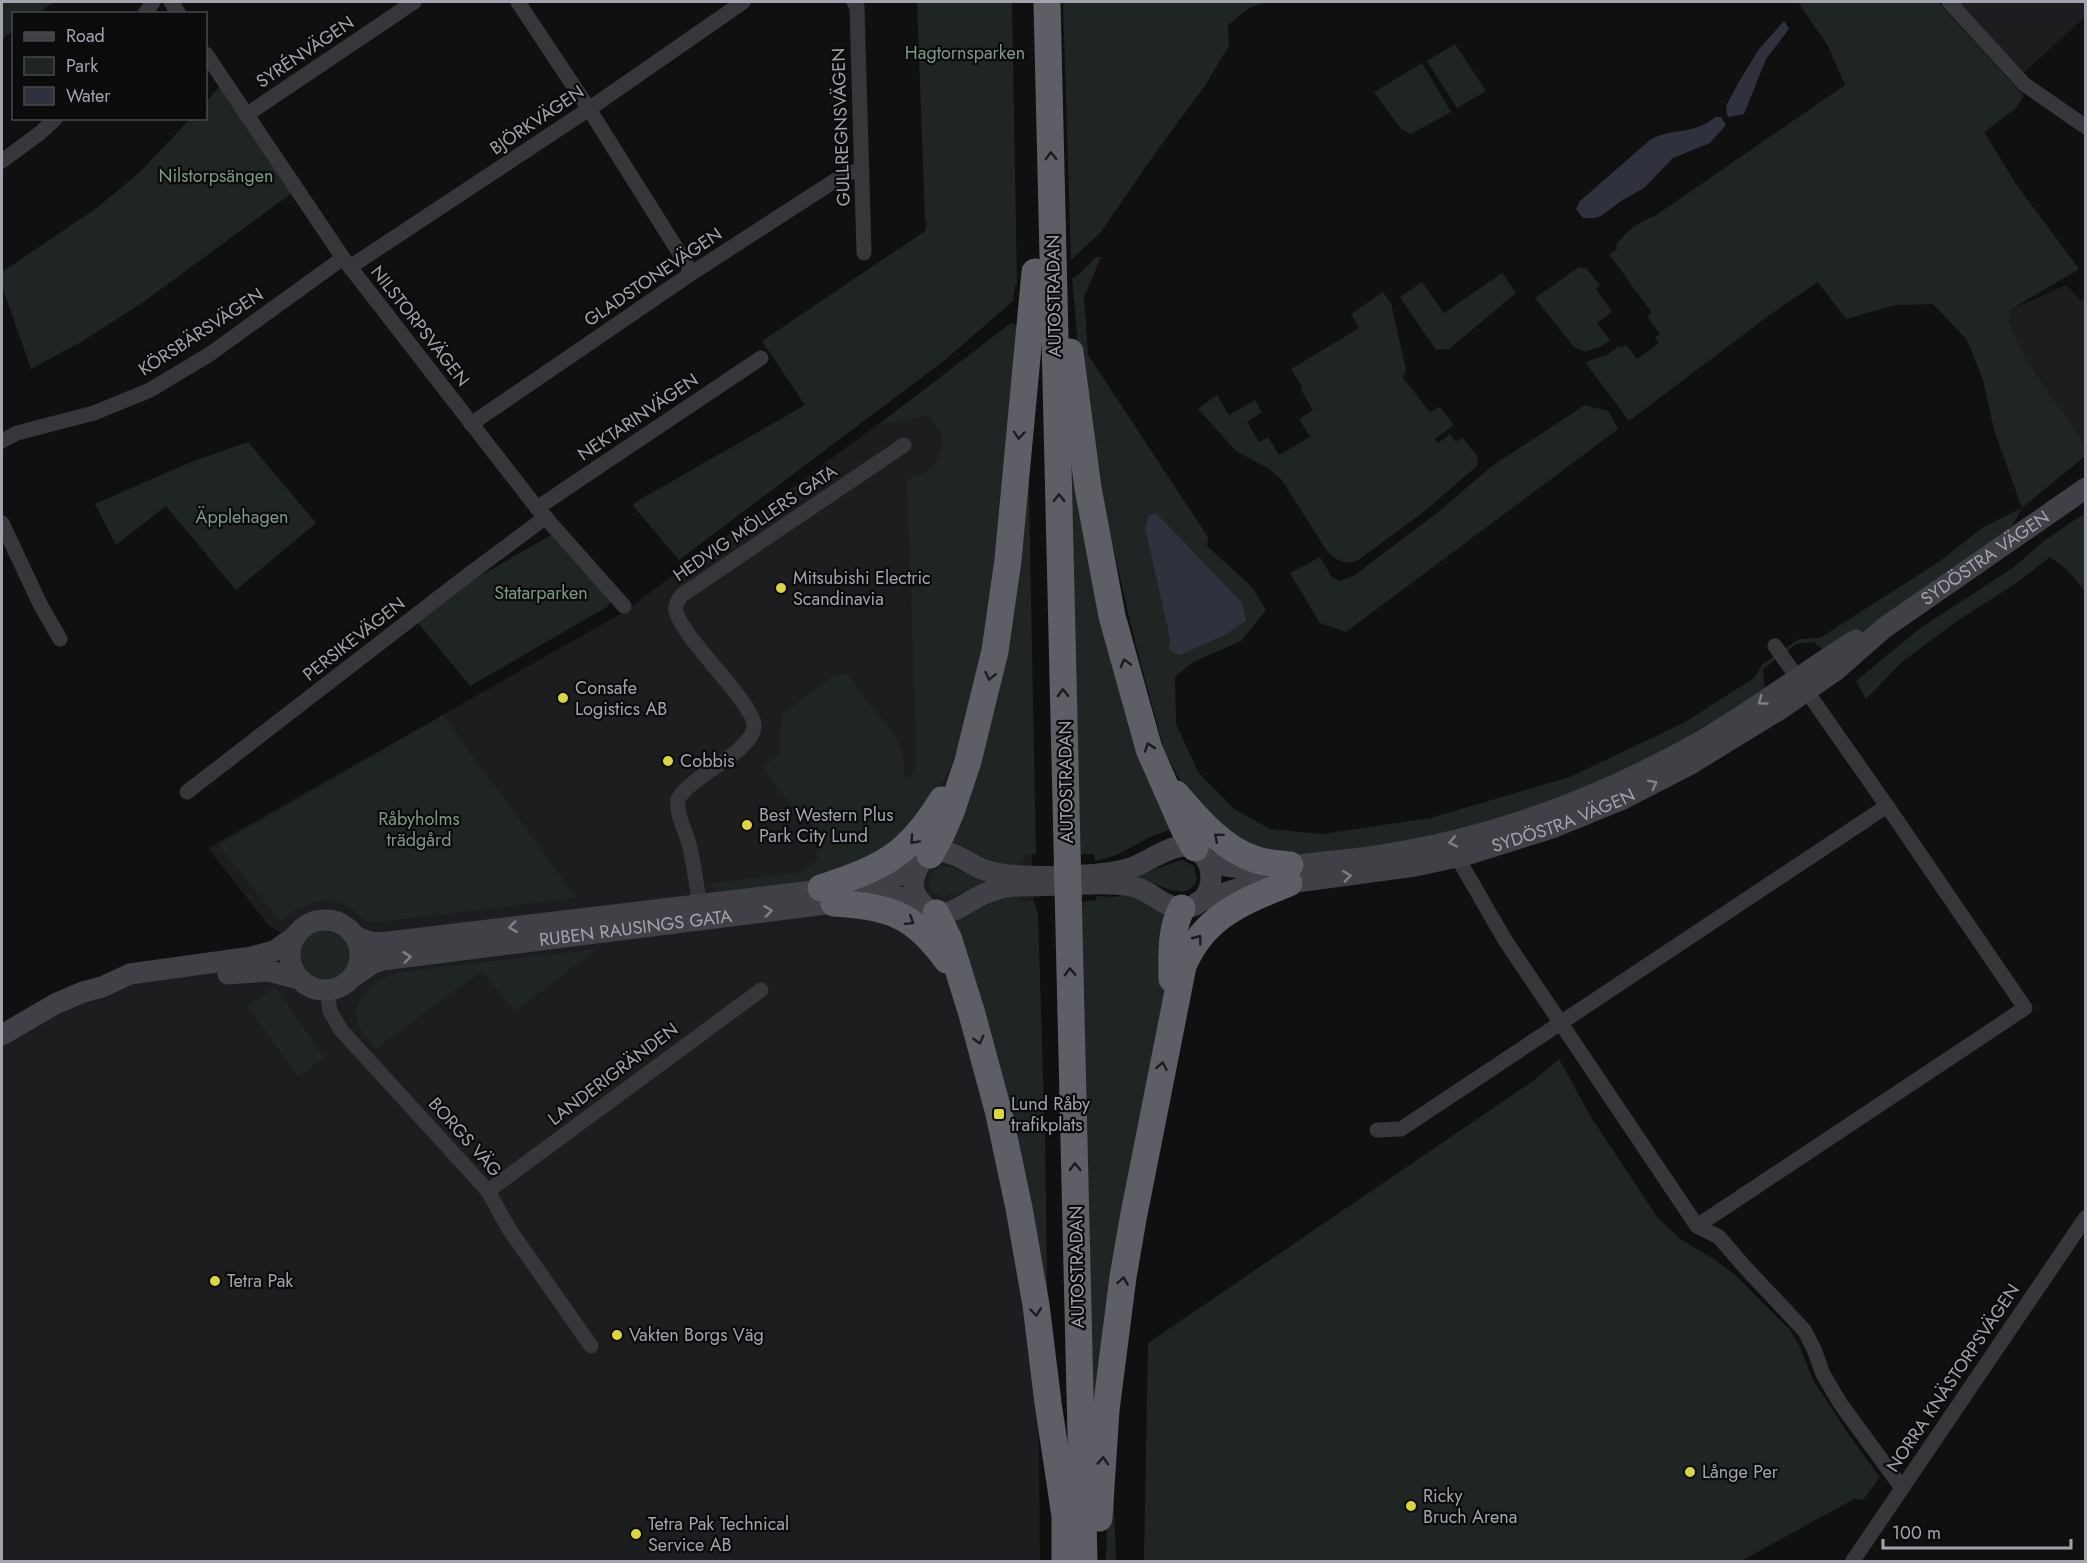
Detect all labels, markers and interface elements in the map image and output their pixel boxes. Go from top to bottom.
street label: SYRÉNVÄGEN [251,10,359,94]
legend [12,12,207,120]
text: Road [66,23,105,49]
park label: Hagtornsparken [905,40,1025,66]
street label: GULLREGNSVÄGEN [825,47,857,207]
text: Park [66,53,98,79]
street label: BJÖRKVÄGEN [485,79,589,161]
text: Water [66,83,111,109]
one-way arrow [1044,152,1057,161]
park label: Nilstorpsängen [158,163,274,189]
street label: GLADSTONEVÄGEN [579,221,727,333]
street label: AUTOSTRADAN [1040,235,1068,357]
street label: NILSTORPSVÄGEN [364,260,476,392]
street label: KÖRSBÄRSVÄGEN [133,282,269,382]
street label: NEKTARINVÄGEN [572,367,704,467]
one-way arrow [1012,431,1025,440]
street label: HEDVIG MÖLLERS GATA [668,458,842,588]
one-way arrow [1052,493,1065,502]
park label: Äpplehagen [196,504,288,530]
street label: SYDÖSTRA VÄGEN [1916,504,2055,612]
place label: Mitsubishi Electric Scandinavia [793,565,931,612]
park label: Statarparken [494,580,588,606]
marker: Mitsubishi Electric Scandinavia [774,581,788,595]
street label: PERSIKEVÄGEN [297,591,411,687]
one-way arrow [1119,658,1132,668]
one-way arrow [984,671,997,681]
place label: Consafe Logistics AB [575,675,667,722]
one-way arrow [1057,688,1070,697]
marker: Consafe Logistics AB [556,691,570,705]
one-way arrow [1758,694,1769,705]
street label: AUTOSTRADAN [1052,721,1080,843]
one-way arrow [1143,742,1156,753]
place label: Cobbis [680,748,735,774]
marker: Cobbis [661,754,675,768]
one-way arrow [1647,780,1657,791]
street label: SYDÖSTRA VÄGEN [1488,782,1640,859]
place label: Best Western Plus Park City Lund [759,802,894,849]
park label: Råbyholms trädgård [378,806,460,853]
marker: Best Western Plus Park City Lund [740,818,754,832]
one-way arrow [910,833,921,843]
one-way arrow [1214,833,1225,844]
one-way arrow [1448,834,1458,847]
one-way arrow [1343,870,1352,882]
street label: RUBEN RAUSINGS GATA [538,903,733,953]
one-way arrow [763,906,772,918]
one-way arrow [904,914,914,926]
one-way arrow [508,920,518,932]
one-way arrow [1190,935,1201,946]
one-way arrow [403,951,412,963]
one-way arrow [1064,968,1076,977]
street label: LANDERIGRÄNDEN [542,1016,684,1132]
one-way arrow [972,1034,984,1045]
one-way arrow [1156,1061,1168,1070]
place label: Lund Råby trafikplats [1011,1091,1090,1138]
street label: BORGS VÄG [422,1092,508,1182]
marker: Lund Råby trafikplats [992,1107,1006,1121]
one-way arrow [1069,1163,1081,1172]
street label: AUTOSTRADAN [1063,1206,1091,1328]
place label: Tetra Pak [227,1268,293,1294]
marker: Tetra Pak [208,1274,222,1288]
one-way arrow [1116,1276,1128,1285]
street label: NORRA KNÄSTORPSVÄGEN [1880,1279,2026,1477]
one-way arrow [1030,1308,1042,1317]
place label: Vakten Borgs Väg [629,1322,764,1348]
marker: Vakten Borgs Väg [610,1328,624,1342]
one-way arrow [1096,1457,1109,1466]
place label: Långe Per [1702,1459,1779,1485]
marker: Långe Per [1683,1465,1697,1479]
place label: Ricky Bruch Arena [1423,1483,1517,1530]
marker: Ricky Bruch Arena [1404,1499,1418,1513]
place label: Tetra Pak Technical Service AB [648,1511,789,1558]
scale bar [1883,1512,2070,1550]
text: 100 m [1892,1520,1941,1546]
marker: Tetra Pak Technical Service AB [629,1527,643,1541]

